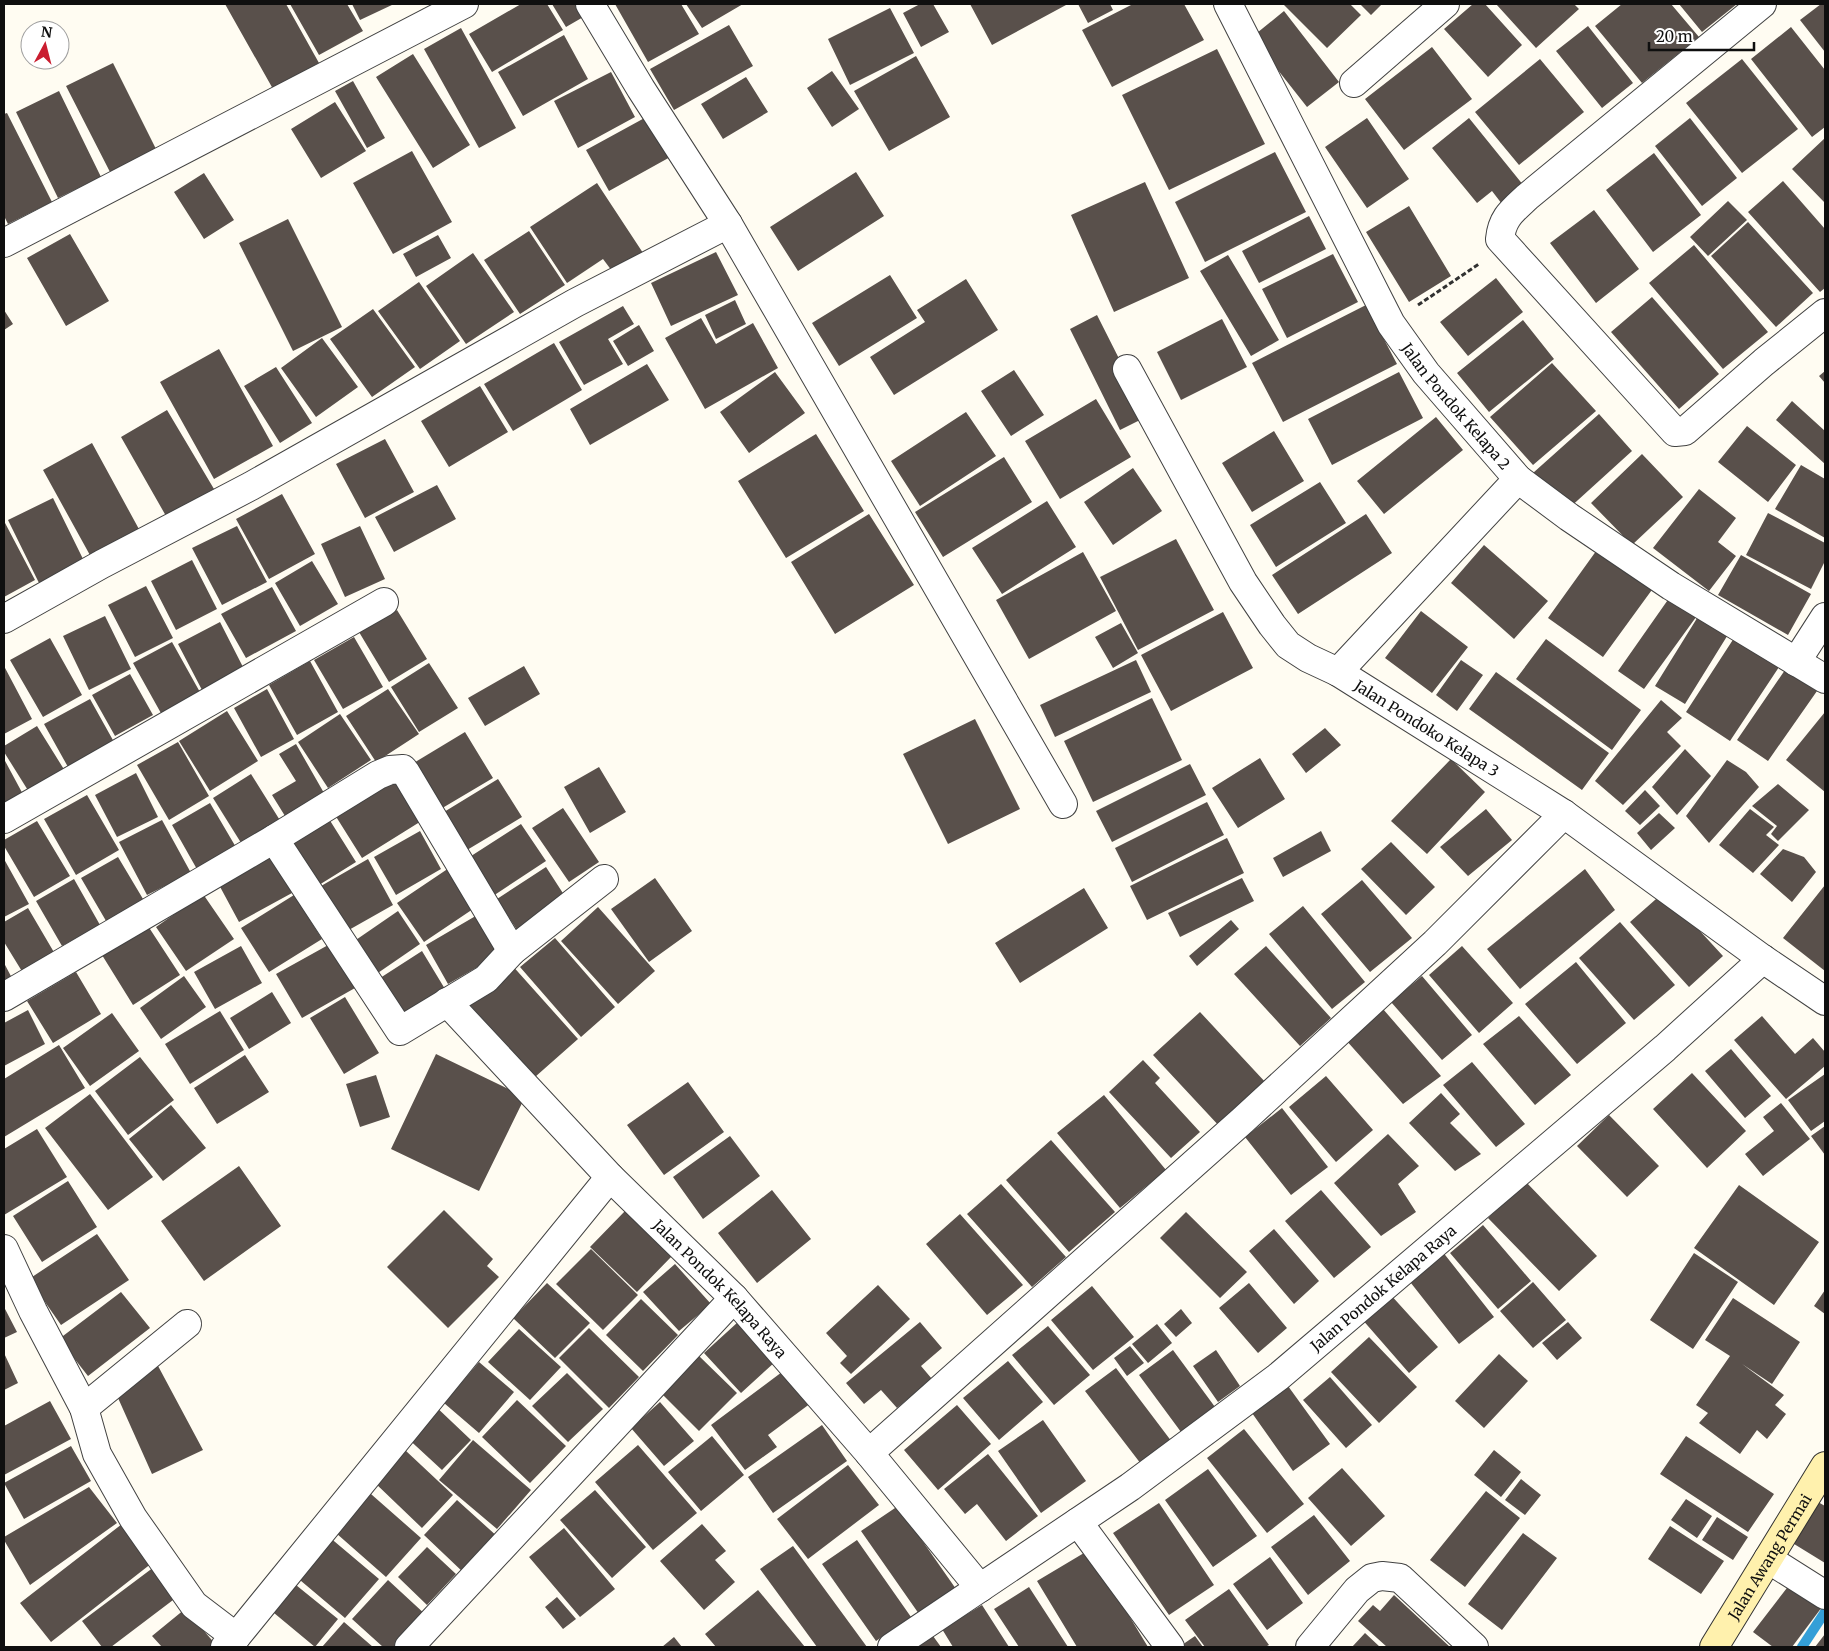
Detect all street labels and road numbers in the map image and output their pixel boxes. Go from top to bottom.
street label: Jalan Pondok Kelapa 2 [1397,338,1515,473]
street label: Jalan Pondoko Kelapa 3 [1350,675,1503,780]
street label: Jalan Pondok Kelapa Raya [649,1214,791,1362]
street label: Jalan Pondok Kelapa Raya [1306,1221,1460,1356]
street label: Jalan Awang Permai [1723,1490,1815,1624]

